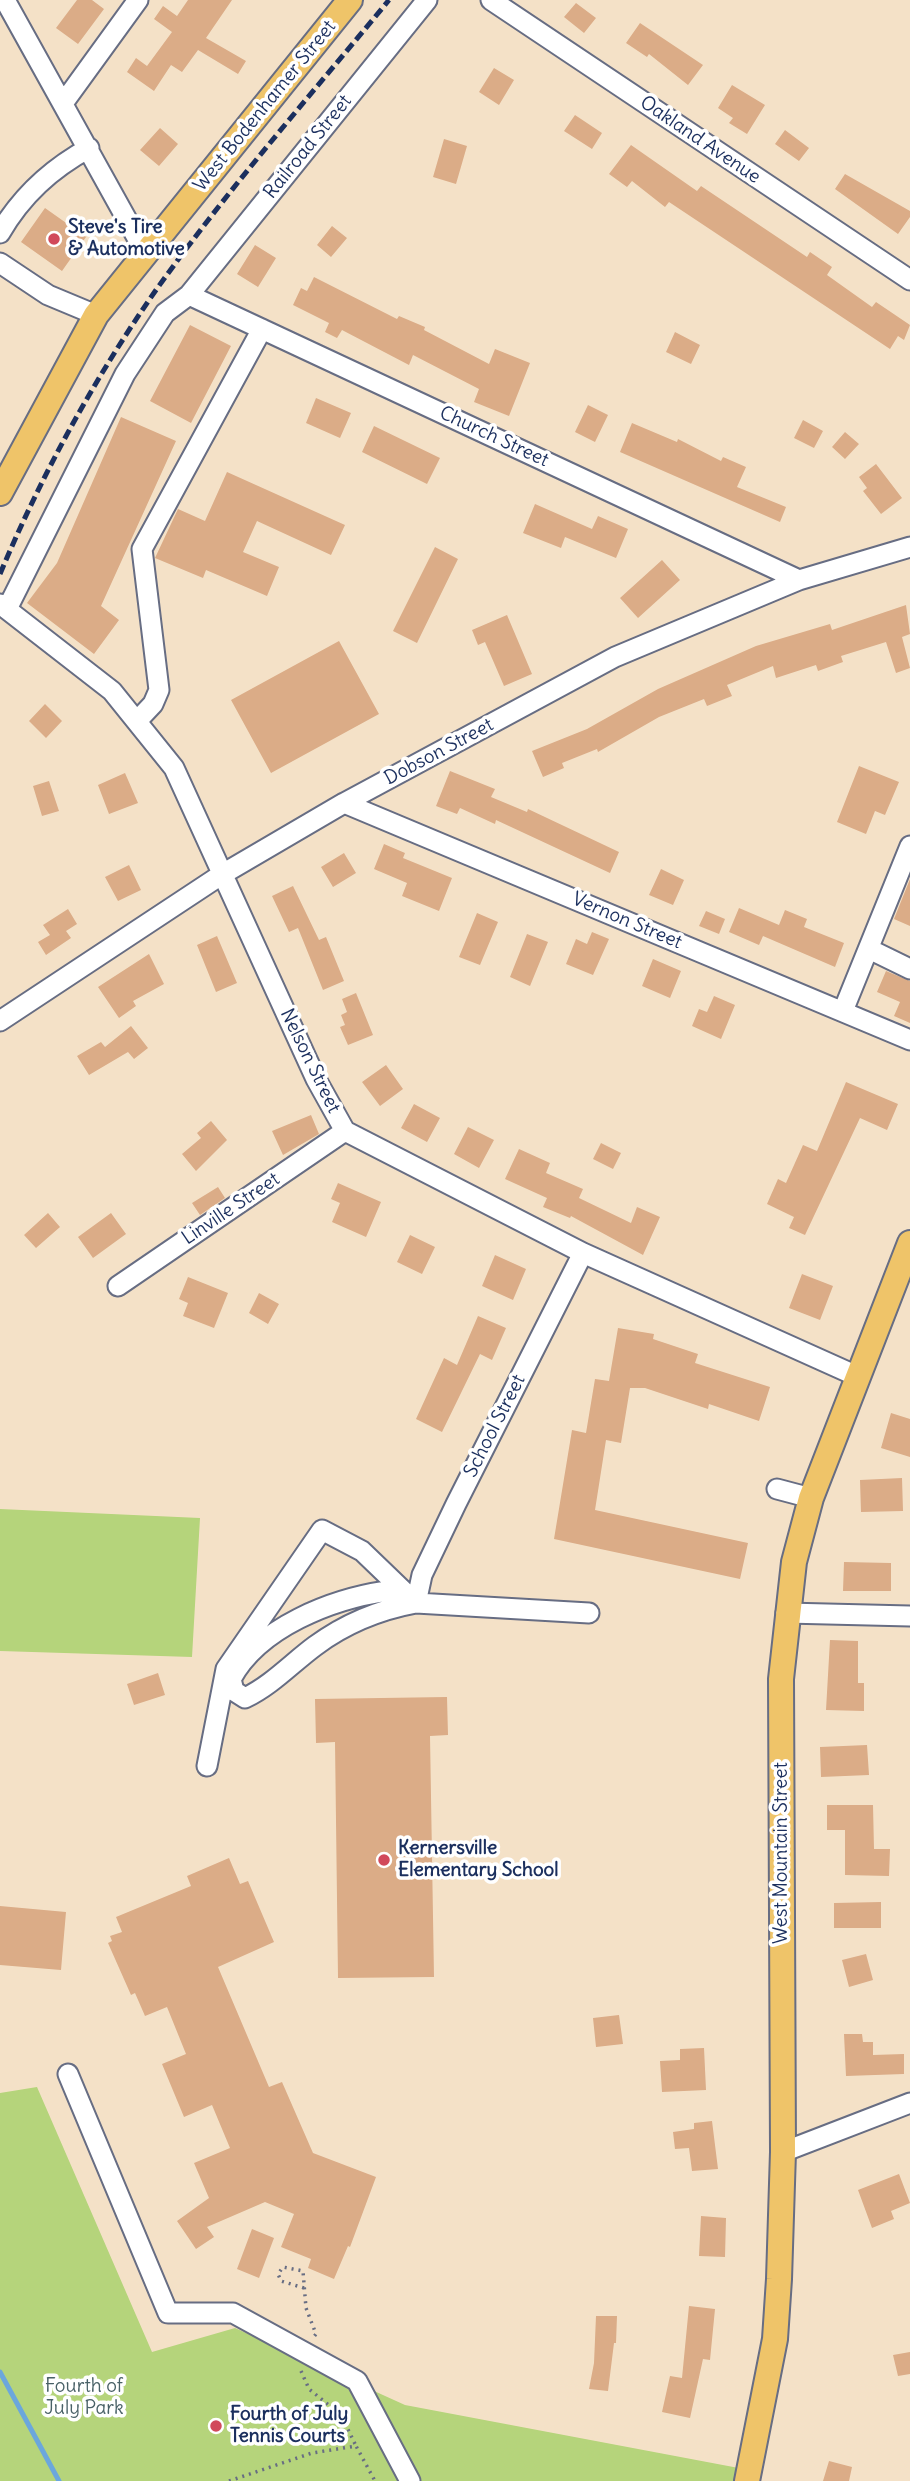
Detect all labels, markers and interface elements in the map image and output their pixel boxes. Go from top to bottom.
street label: West Bodenhamer Street [189,16,341,196]
street label: Railroad Street [259,91,357,203]
street label: Oakland Avenue [635,91,765,189]
place label: Steve's Tire & Automotive [68,217,185,261]
marker: Steve's Tire & Automotive [46,231,62,247]
street label: Church Street [436,402,552,472]
street label: Dobson Street [381,714,497,790]
street label: Vernon Street [569,888,685,954]
street label: Nelson Street [275,1005,345,1117]
street label: Linville Street [178,1168,284,1250]
street label: School Street [459,1371,531,1481]
street label: West Mountain Street [771,1762,793,1944]
place label: Kernersville Elementary School [398,1838,559,1882]
marker: Kernersville Elementary School [376,1852,392,1868]
park label: Fourth of July Park [44,2376,124,2420]
place label: Fourth of July Tennis Courts [230,2404,348,2448]
marker: Fourth of July Tennis Courts [208,2418,224,2434]

